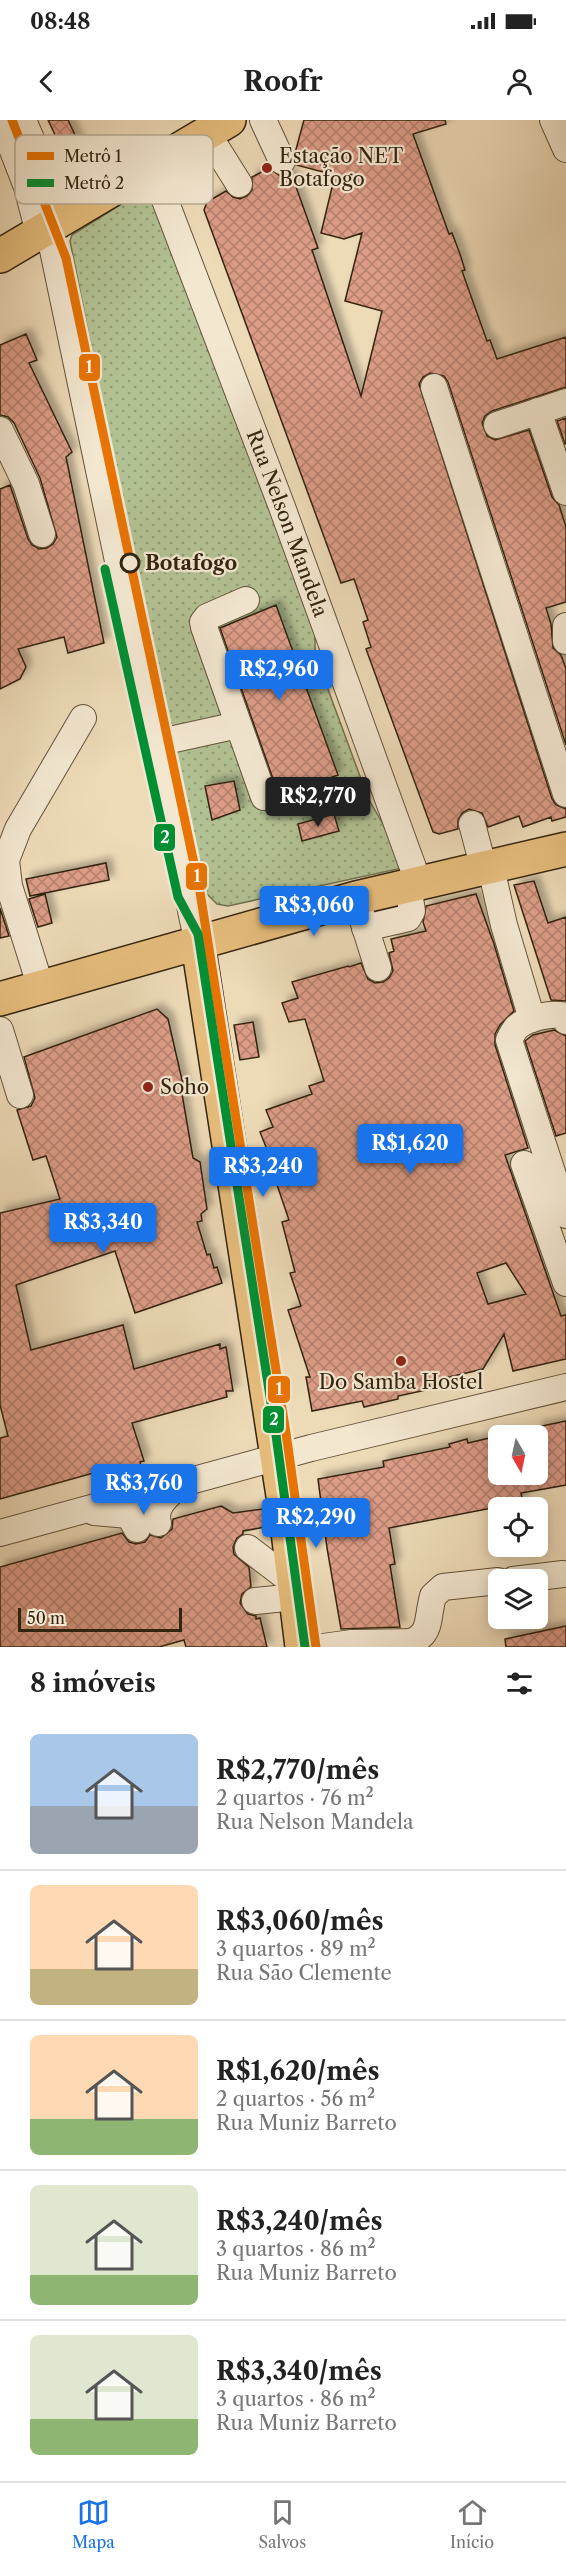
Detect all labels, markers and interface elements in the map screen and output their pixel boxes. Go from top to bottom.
text: 08:48 [30,8,91,35]
icon: back [30,65,63,98]
text: Roofr [243,65,323,98]
icon: person [503,65,536,98]
legend [15,135,213,204]
place label: Estação NET Botafogo [279,144,403,191]
text: Metrô 1 [64,146,122,166]
marker: Estação NET Botafogo [260,161,274,175]
text: Metrô 2 [64,173,124,193]
line badge: 1 [78,353,101,382]
text: 1 [85,357,93,377]
street label: Rua Nelson Mandela [242,426,333,620]
place label: Botafogo [145,551,237,575]
marker: Botafogo [120,553,140,573]
pin: R$2,960 [224,650,334,701]
text: R$2,960 [239,657,319,681]
pin: R$2,770 [263,777,373,828]
text: R$2,770 [279,784,357,808]
line badge: 2 [153,823,176,852]
text: 2 [160,827,170,847]
line badge: 1 [185,862,208,891]
text: 1 [193,866,201,886]
pin: R$3,060 [259,886,369,937]
text: R$3,060 [274,893,354,917]
place label: Soho [160,1075,209,1099]
marker: Soho [141,1080,155,1094]
pin: R$1,620 [355,1124,465,1175]
text: R$1,620 [371,1131,449,1155]
pin: R$3,240 [208,1147,318,1198]
text: R$3,240 [223,1154,303,1178]
pin: R$3,340 [48,1203,158,1254]
text: R$3,340 [63,1210,143,1234]
marker: Do Samba Hostel [394,1354,408,1368]
place label: Do Samba Hostel [319,1370,483,1394]
line badge: 1 [267,1375,291,1404]
text: 1 [275,1379,283,1399]
line badge: 2 [262,1405,285,1434]
text: 2 [269,1409,279,1429]
north arrow [488,1425,548,1485]
map controls [488,1425,548,1629]
pin: R$3,760 [89,1464,199,1515]
text: R$3,760 [105,1471,183,1495]
button: locate [488,1497,548,1557]
pin: R$2,290 [261,1498,371,1549]
text: R$2,290 [276,1505,356,1529]
button: layers [488,1569,548,1629]
scale bar [18,1605,182,1632]
text: 50 m [27,1608,65,1628]
text: 8 imóveis [30,1667,156,1699]
icon: filters [503,1667,536,1700]
text: R$2,770/mês [216,1754,379,1786]
icon: home [78,1758,150,1830]
text: 2 quartos · 76 m² [216,1786,374,1810]
text: Rua Nelson Mandela [216,1810,414,1834]
text: R$3,060/mês [216,1905,384,1937]
icon: home [78,1909,150,1981]
text: 3 quartos · 89 m² [216,1937,376,1961]
text: Rua São Clemente [216,1961,392,1985]
text: R$1,620/mês [216,2055,380,2087]
icon: home [78,2059,150,2131]
text: 2 quartos · 56 m² [216,2087,375,2111]
text: Rua Muniz Barreto [216,2111,397,2135]
text: R$3,240/mês [216,2205,383,2237]
icon: home [78,2209,150,2281]
text: 3 quartos · 86 m² [216,2237,376,2261]
text: Rua Muniz Barreto [216,2261,397,2285]
text: R$3,340/mês [216,2355,382,2387]
icon: home [78,2359,150,2431]
text: 3 quartos · 86 m² [216,2387,376,2411]
text: Rua Muniz Barreto [216,2411,397,2435]
tab: Mapa [72,2496,115,2552]
tab: Salvos [259,2496,306,2552]
tab: Início [450,2496,494,2552]

